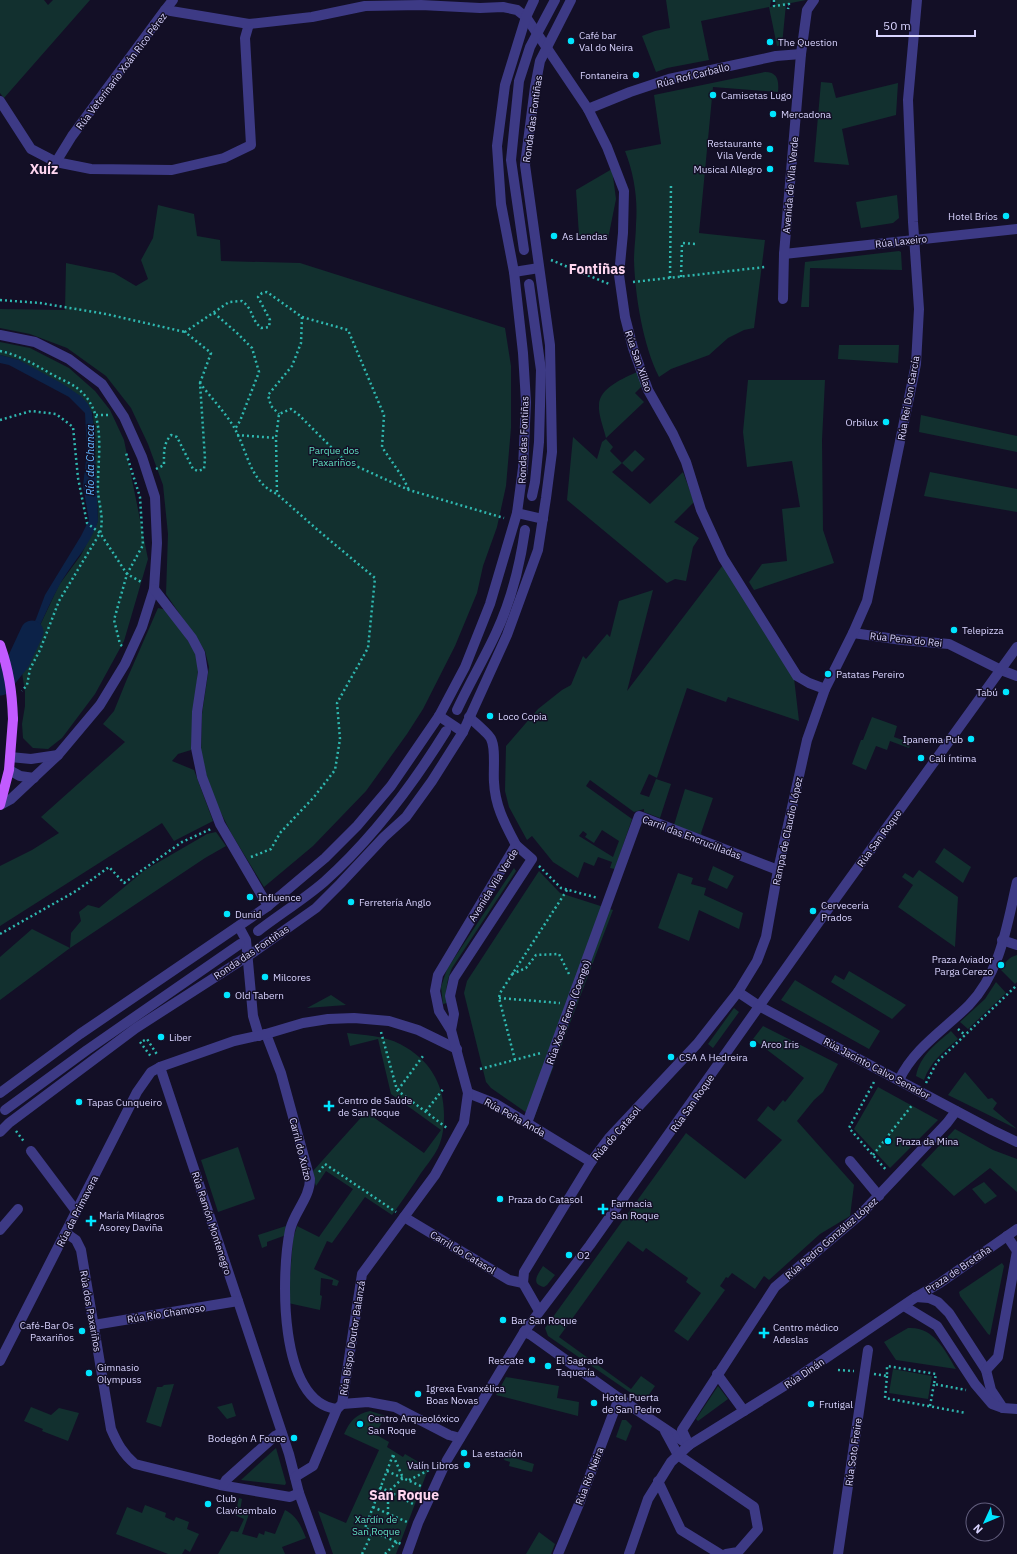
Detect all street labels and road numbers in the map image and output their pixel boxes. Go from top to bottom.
street label: Rúa Veterinario Xoán Rico Pérez [73,10,170,132]
street label: Rúa Rof Carballo [655,60,731,91]
street label: Ronda das Fontiñas [520,75,545,164]
street label: Avenida de Vila Verde [780,136,801,234]
street label: Rúa Laxeiro [874,232,928,251]
street label: Rúa San Xillao [622,329,655,394]
street label: Rúa Rei Don García [895,354,922,441]
street label: Ronda das Fontiñas [515,396,532,484]
street label: Rúa Pena do Rei [869,629,943,650]
street label: Rampa de Claudio López [770,776,805,886]
street label: Rúa San Roque [854,807,905,870]
street label: Carril das Encrucilladas [640,813,743,862]
street label: Avenida Vila Verde [466,846,521,924]
street label: Ronda das Fontiñas [211,922,291,982]
street label: Rúa Xosé Ferro (Coengo) [543,958,594,1066]
street label: Rúa Jacinto Calvo Senador [821,1035,933,1102]
street label: Rúa San Roque [668,1071,717,1135]
street label: Rúa Peña Anda [482,1095,548,1140]
street label: Rúa do Catasol [589,1104,643,1163]
street label: Carril do Xuízo [286,1116,315,1182]
street label: Rúa Ramón Montenegro [189,1170,234,1277]
street label: Rúa da Primavera [54,1173,101,1249]
street label: Rúa Pedro González López [782,1194,880,1282]
street label: Carril do Catasol [428,1228,498,1277]
street label: Praza de Bretaña [923,1242,994,1296]
street label: Rúa dos Paxariños [77,1269,104,1353]
street label: Rúa Bispo Doutor Balanzá [337,1279,368,1396]
street label: Rúa Río Chamoso [126,1301,206,1326]
street label: Rúa Dinán [782,1355,827,1392]
street label: Rúa Soto Freire [842,1417,865,1487]
street label: Rúa Río Neira [573,1445,607,1507]

